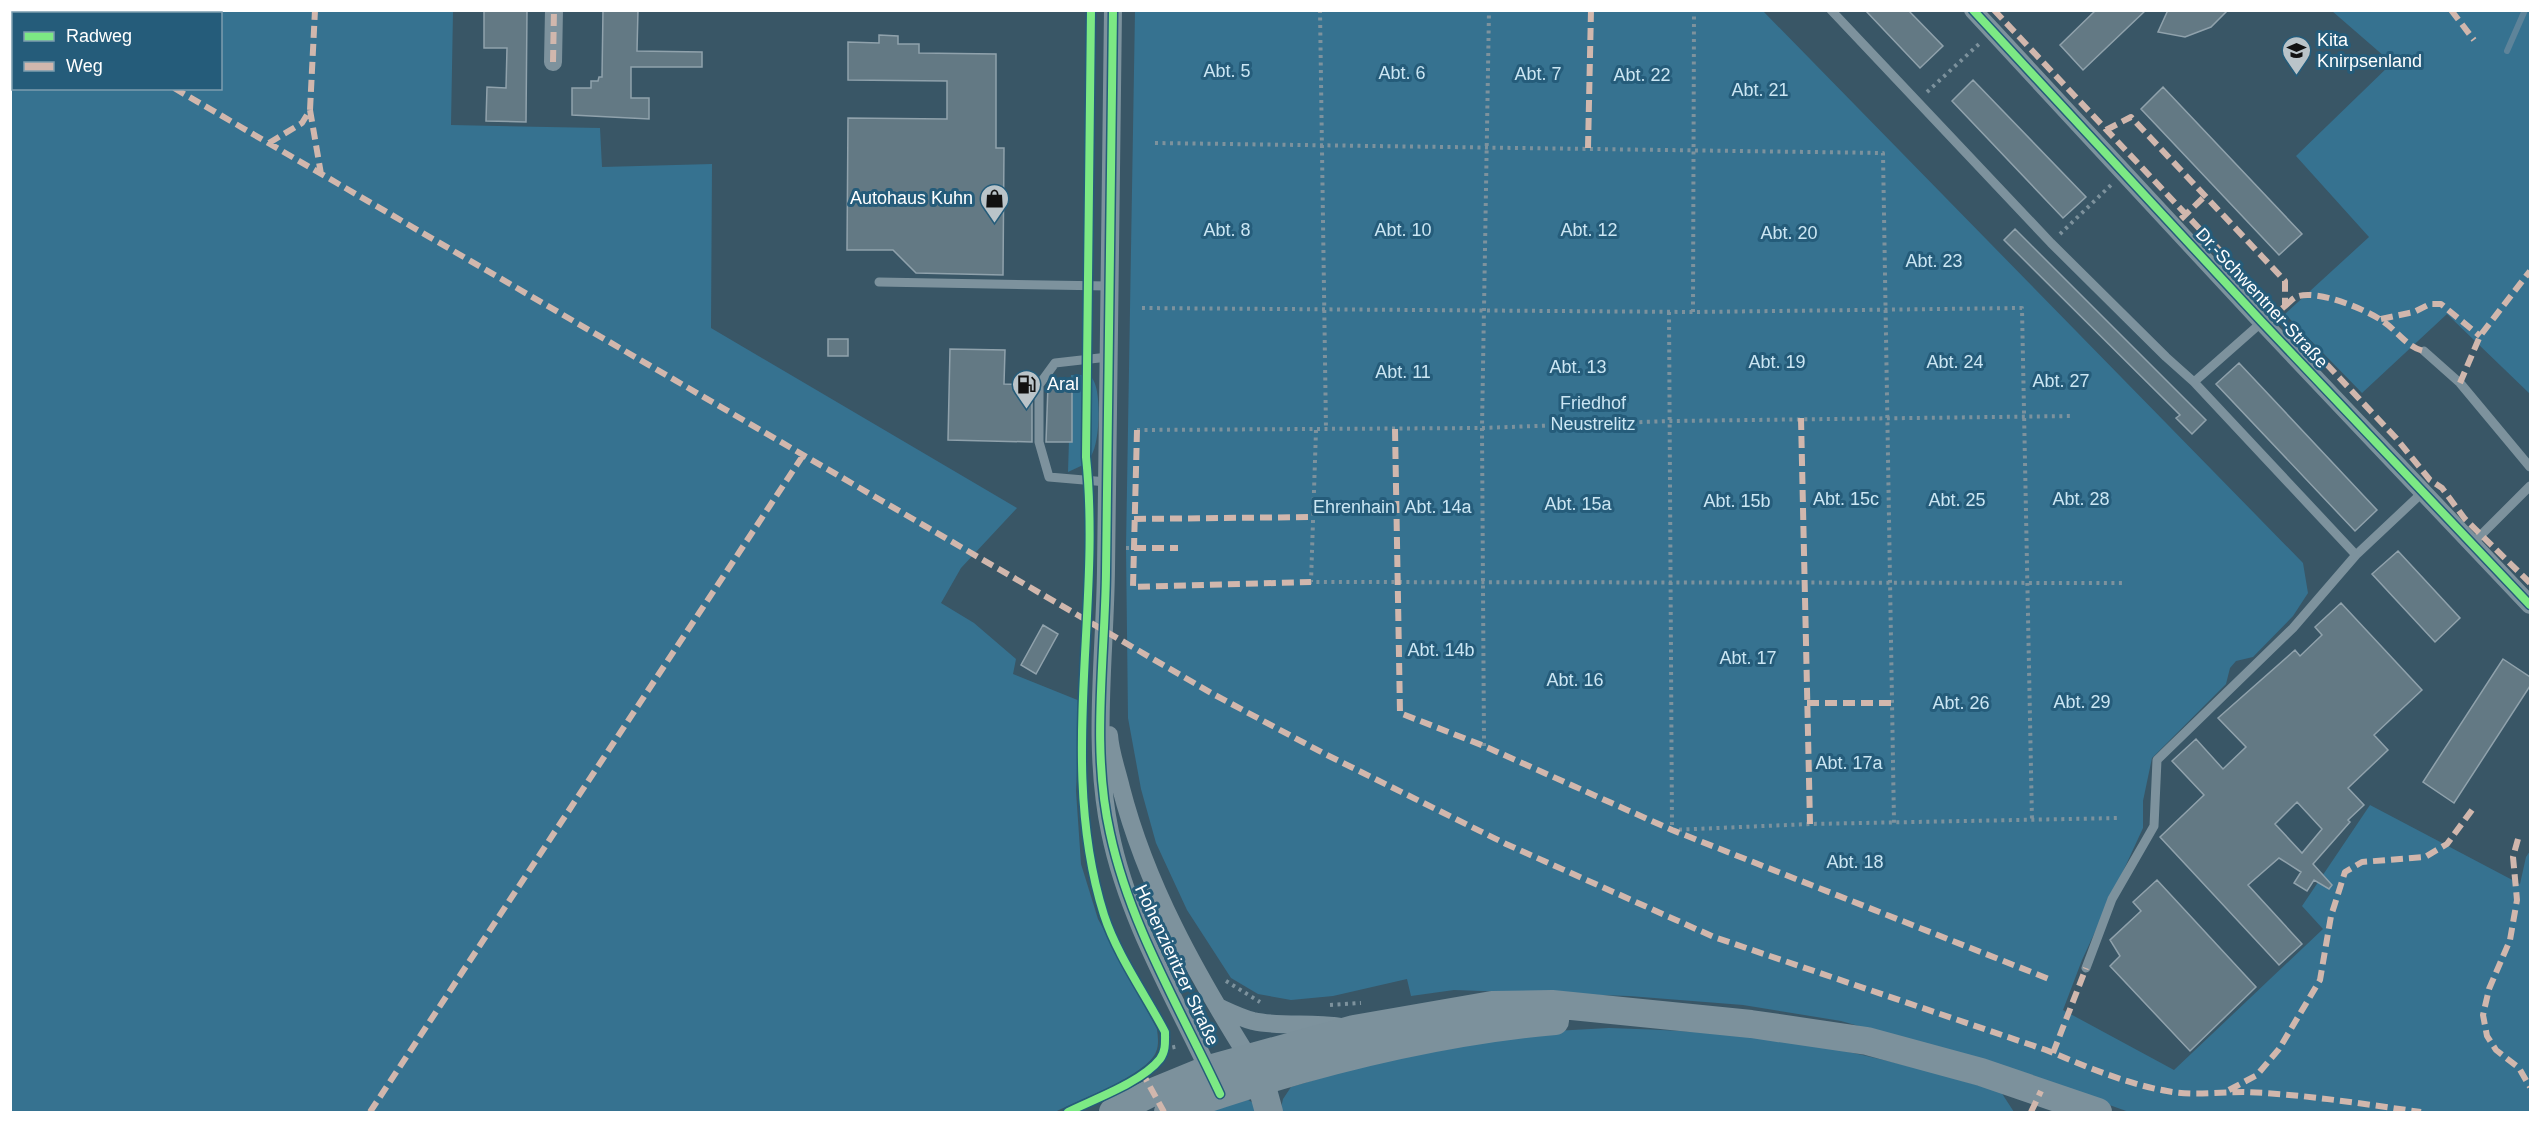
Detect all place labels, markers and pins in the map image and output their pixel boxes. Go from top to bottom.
place label: Kita Knirpsenland [2317,30,2422,71]
school or university icon: Kita Knirpsenland [2280,34,2312,76]
shop icon: Autohaus Kuhn [978,182,1010,224]
place label: Autohaus Kuhn [850,188,973,208]
fuel station icon: Aral [1010,368,1042,410]
place label: Aral [1047,374,1079,394]

